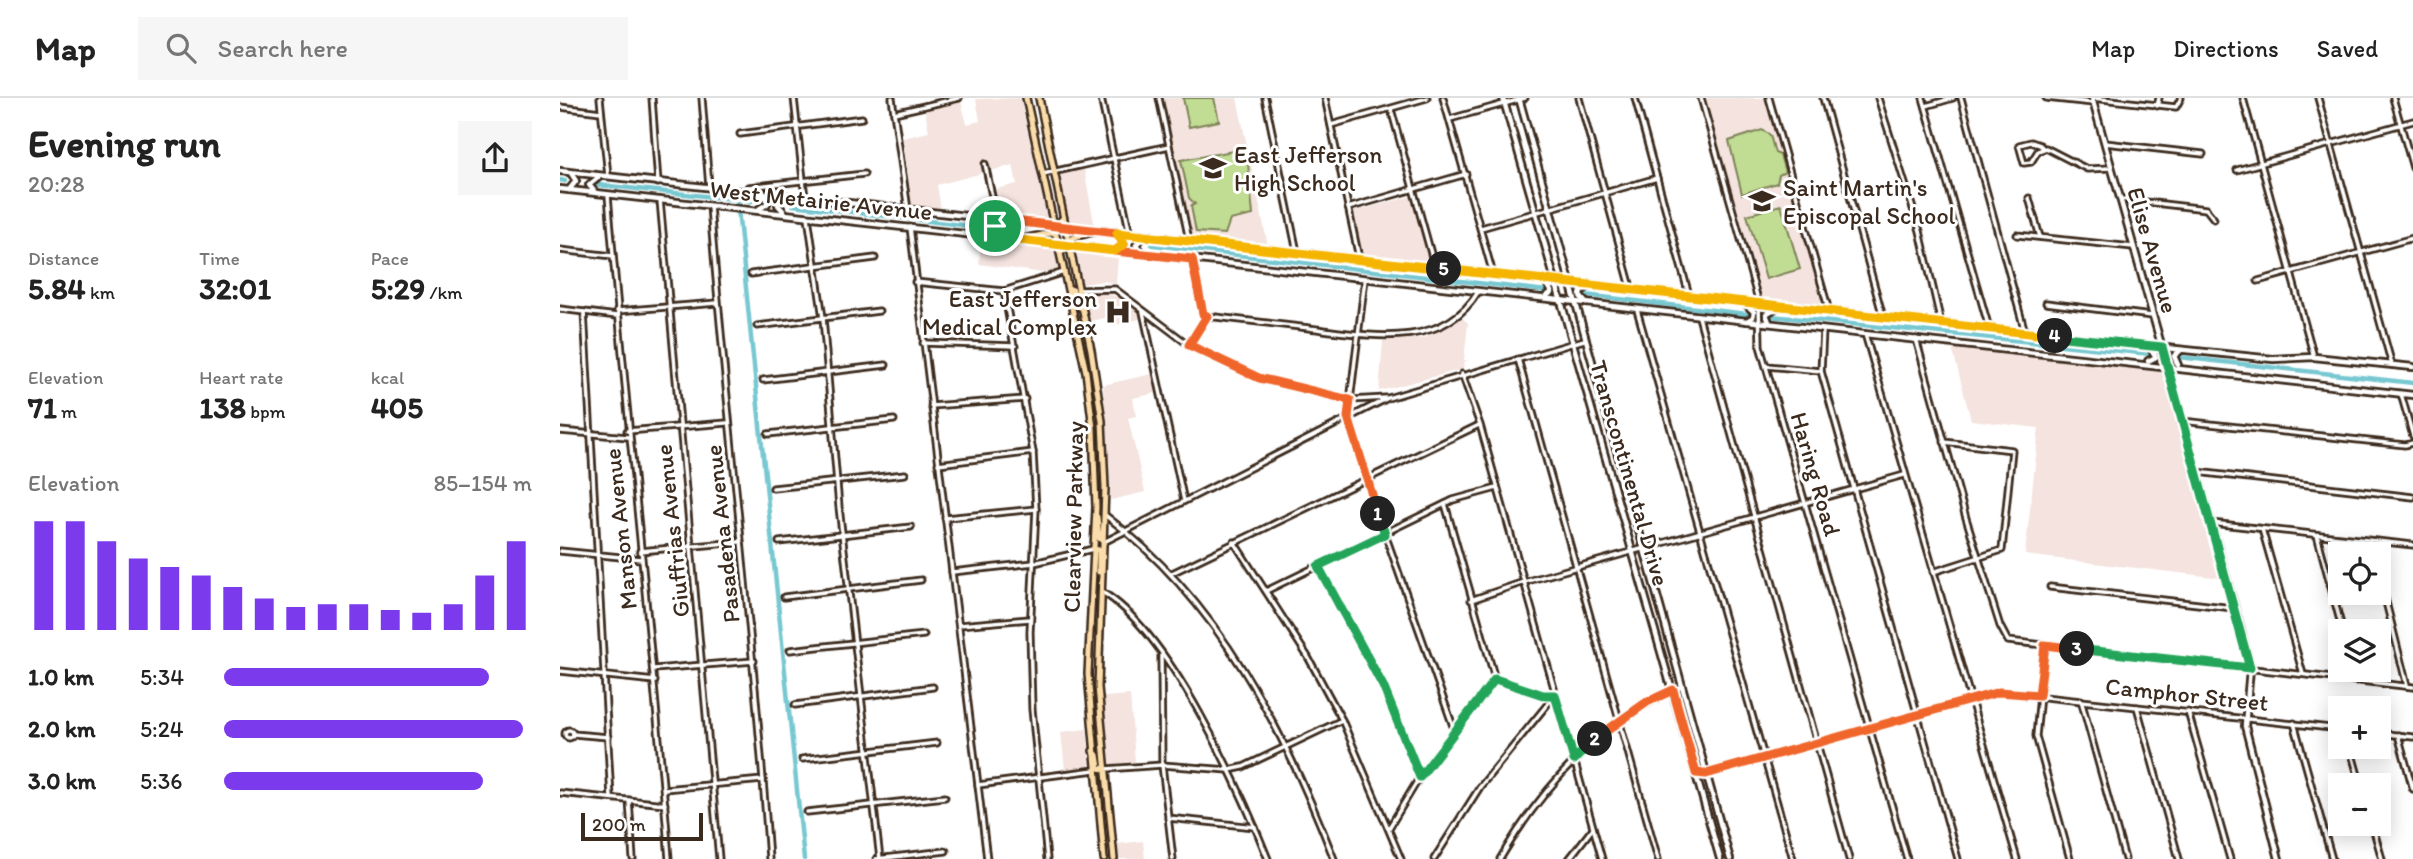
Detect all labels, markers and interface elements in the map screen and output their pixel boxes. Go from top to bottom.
search box [138,17,628,80]
text: Map [35,29,96,68]
icon: search [162,29,200,67]
text: Search here [218,32,348,64]
text: Map [2091,34,2135,63]
text: Directions [2173,34,2279,63]
text: Saved [2317,34,2378,63]
text: Evening run [28,121,221,167]
button: share [458,121,532,195]
place label: East Jefferson High School [1234,140,1383,197]
school or university icon: East Jefferson High School [1198,153,1228,183]
text: 20:28 [28,170,85,198]
place label: Saint Martin's Episcopal School [1783,173,1956,230]
street label: West Metairie Avenue [708,174,934,226]
street label: Elise Avenue [2121,184,2185,316]
school or university icon: Saint Martin's Episcopal School [1747,186,1777,216]
pin [965,196,1025,256]
icon: arrive [976,207,1014,245]
text: Distance [28,247,99,270]
text: Time [199,247,240,270]
text: Pace [371,247,409,270]
pin: 5 [1426,252,1462,286]
text: 5 [1439,257,1448,280]
text: 5.84 [28,270,86,307]
text: 32:01 [199,270,271,307]
text: 5:29 [371,270,425,307]
text: km [86,281,115,304]
text: /km [425,281,463,304]
place label: East Jefferson Medical Complex [922,284,1097,341]
hospital icon: East Jefferson Medical Complex [1103,297,1133,327]
pin: 4 [2038,318,2072,354]
text: 4 [2049,324,2060,347]
street label: Transcontinental Drive [1584,357,1676,589]
text: Elevation [28,366,104,389]
text: Heart rate [199,366,283,389]
text: kcal [371,366,404,389]
text: 71 [28,389,57,426]
text: 138 [199,389,246,426]
text: 405 [371,389,423,426]
text: m [57,400,77,423]
text: bpm [246,400,286,423]
street label: Haring Road [1784,409,1848,539]
street label: Clearview Parkway [1057,421,1089,613]
street label: Giuffrias Avenue [649,443,695,619]
street label: Pasadena Avenue [698,443,746,625]
street label: Manson Avenue [597,447,643,611]
text: Elevation [28,469,119,497]
text: 85–154 m [433,469,532,497]
pin: 1 [1360,496,1396,532]
text: 1 [1373,502,1382,525]
map controls [2328,542,2391,836]
button: locate [2328,542,2391,605]
button: layers [2328,619,2391,682]
pin: 3 [2060,632,2094,666]
text: 3 [2071,637,2082,660]
text: 1.0 km [28,663,94,691]
text: 5:34 [140,663,184,691]
street label: Camphor Street [2104,671,2270,717]
button: + [2328,696,2391,759]
text: 2.0 km [28,715,96,743]
text: 5:24 [140,715,184,743]
pin: 2 [1578,722,1612,756]
text: 2 [1590,727,1600,750]
text: 3.0 km [28,767,96,795]
text: 5:36 [140,767,182,795]
button: − [2328,773,2391,836]
scale bar [581,810,704,842]
text: 200 m [592,813,646,836]

